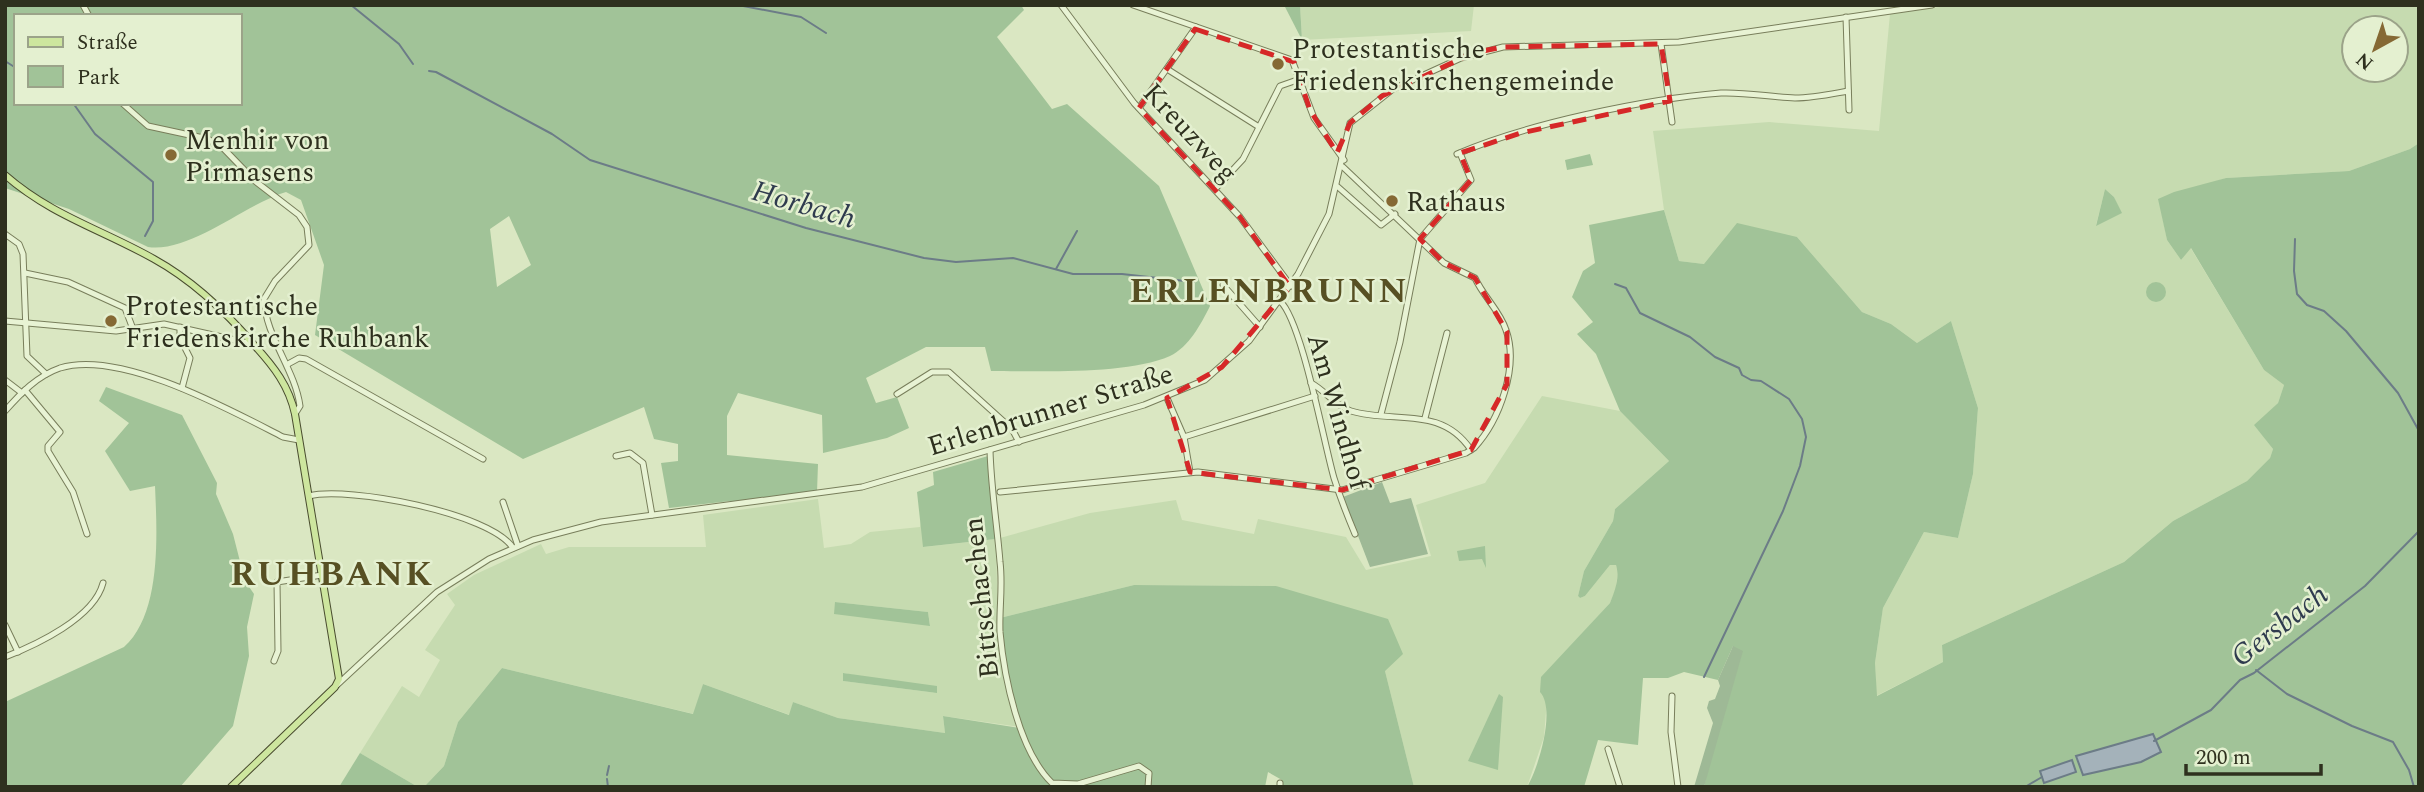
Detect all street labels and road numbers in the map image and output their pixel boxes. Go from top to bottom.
street label: Kreuzweg [1132,73,1248,193]
street label: Am Windhof [1295,328,1381,497]
street label: Erlenbrunner Straße [922,353,1179,468]
street label: Bittschachen [952,515,1011,681]

